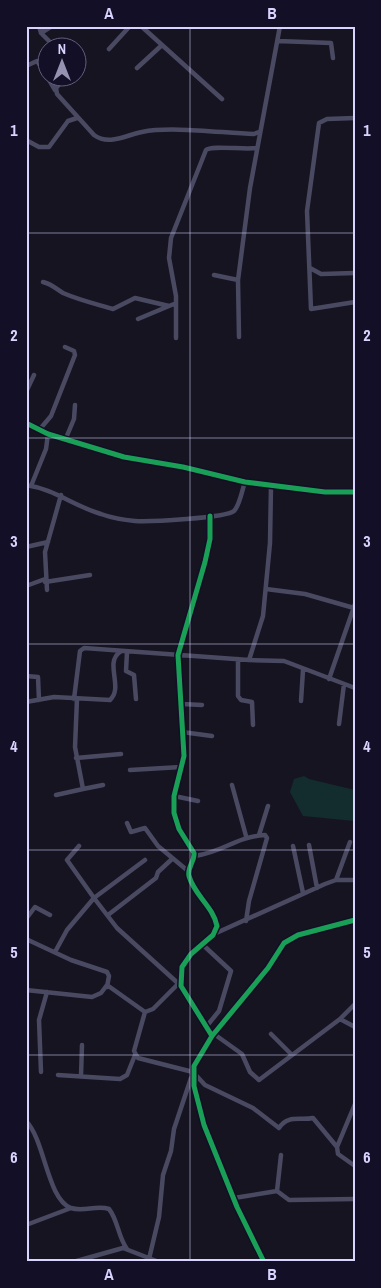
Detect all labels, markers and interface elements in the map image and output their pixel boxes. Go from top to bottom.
text: A [104,2,114,24]
text: B [267,2,277,24]
north arrow [38,38,88,88]
text: N [58,40,66,58]
text: 1 [10,119,18,141]
text: 1 [363,119,371,141]
text: 2 [10,324,18,346]
text: 2 [363,324,371,346]
text: 3 [10,530,18,552]
text: 3 [363,530,371,552]
text: 4 [10,735,18,757]
text: 4 [363,735,371,757]
text: 5 [10,941,18,963]
text: 5 [363,941,371,963]
text: 6 [10,1146,18,1168]
text: 6 [363,1146,371,1168]
text: A [104,1263,114,1285]
text: B [267,1263,277,1285]

